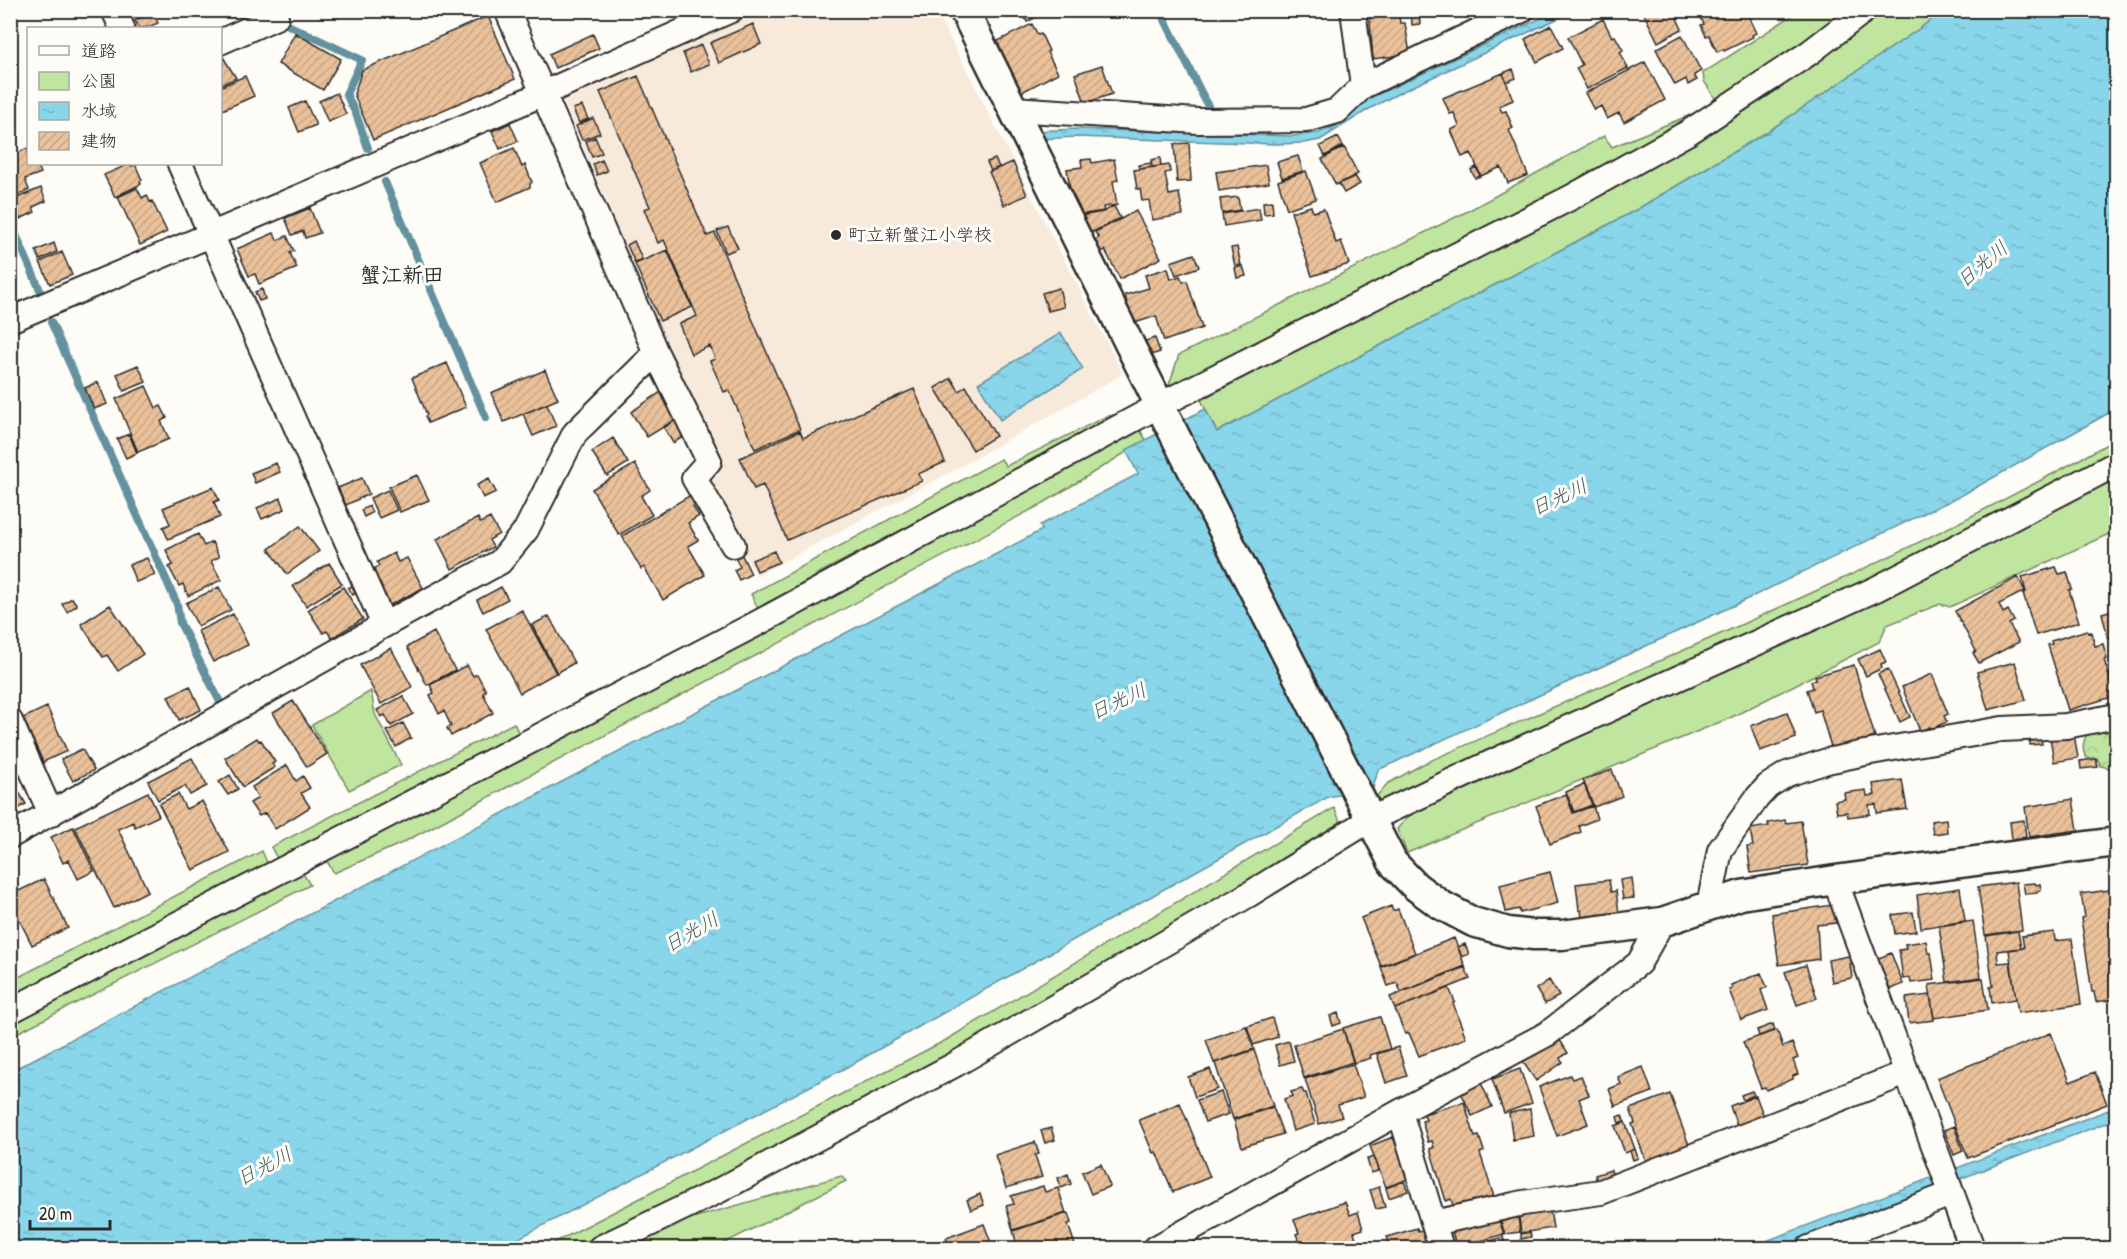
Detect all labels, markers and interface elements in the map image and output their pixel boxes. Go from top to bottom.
legend [27,27,222,165]
text: 道路 [81,38,117,63]
text: 公園 [81,68,117,93]
text: 水域 [81,98,117,123]
text: 建物 [81,128,117,153]
place label: 町立新蟹江小学校 [848,222,992,247]
marker: 町立新蟹江小学校 [829,228,843,242]
water label: 日光川 [1950,234,2013,293]
district label: 蟹江新田 [360,260,444,289]
water label: 日光川 [1526,472,1592,521]
water label: 日光川 [1085,676,1151,725]
water label: 日光川 [658,905,723,958]
water label: 日光川 [231,1140,297,1192]
scale bar [30,1193,110,1231]
text: 20 m [39,1201,72,1226]

